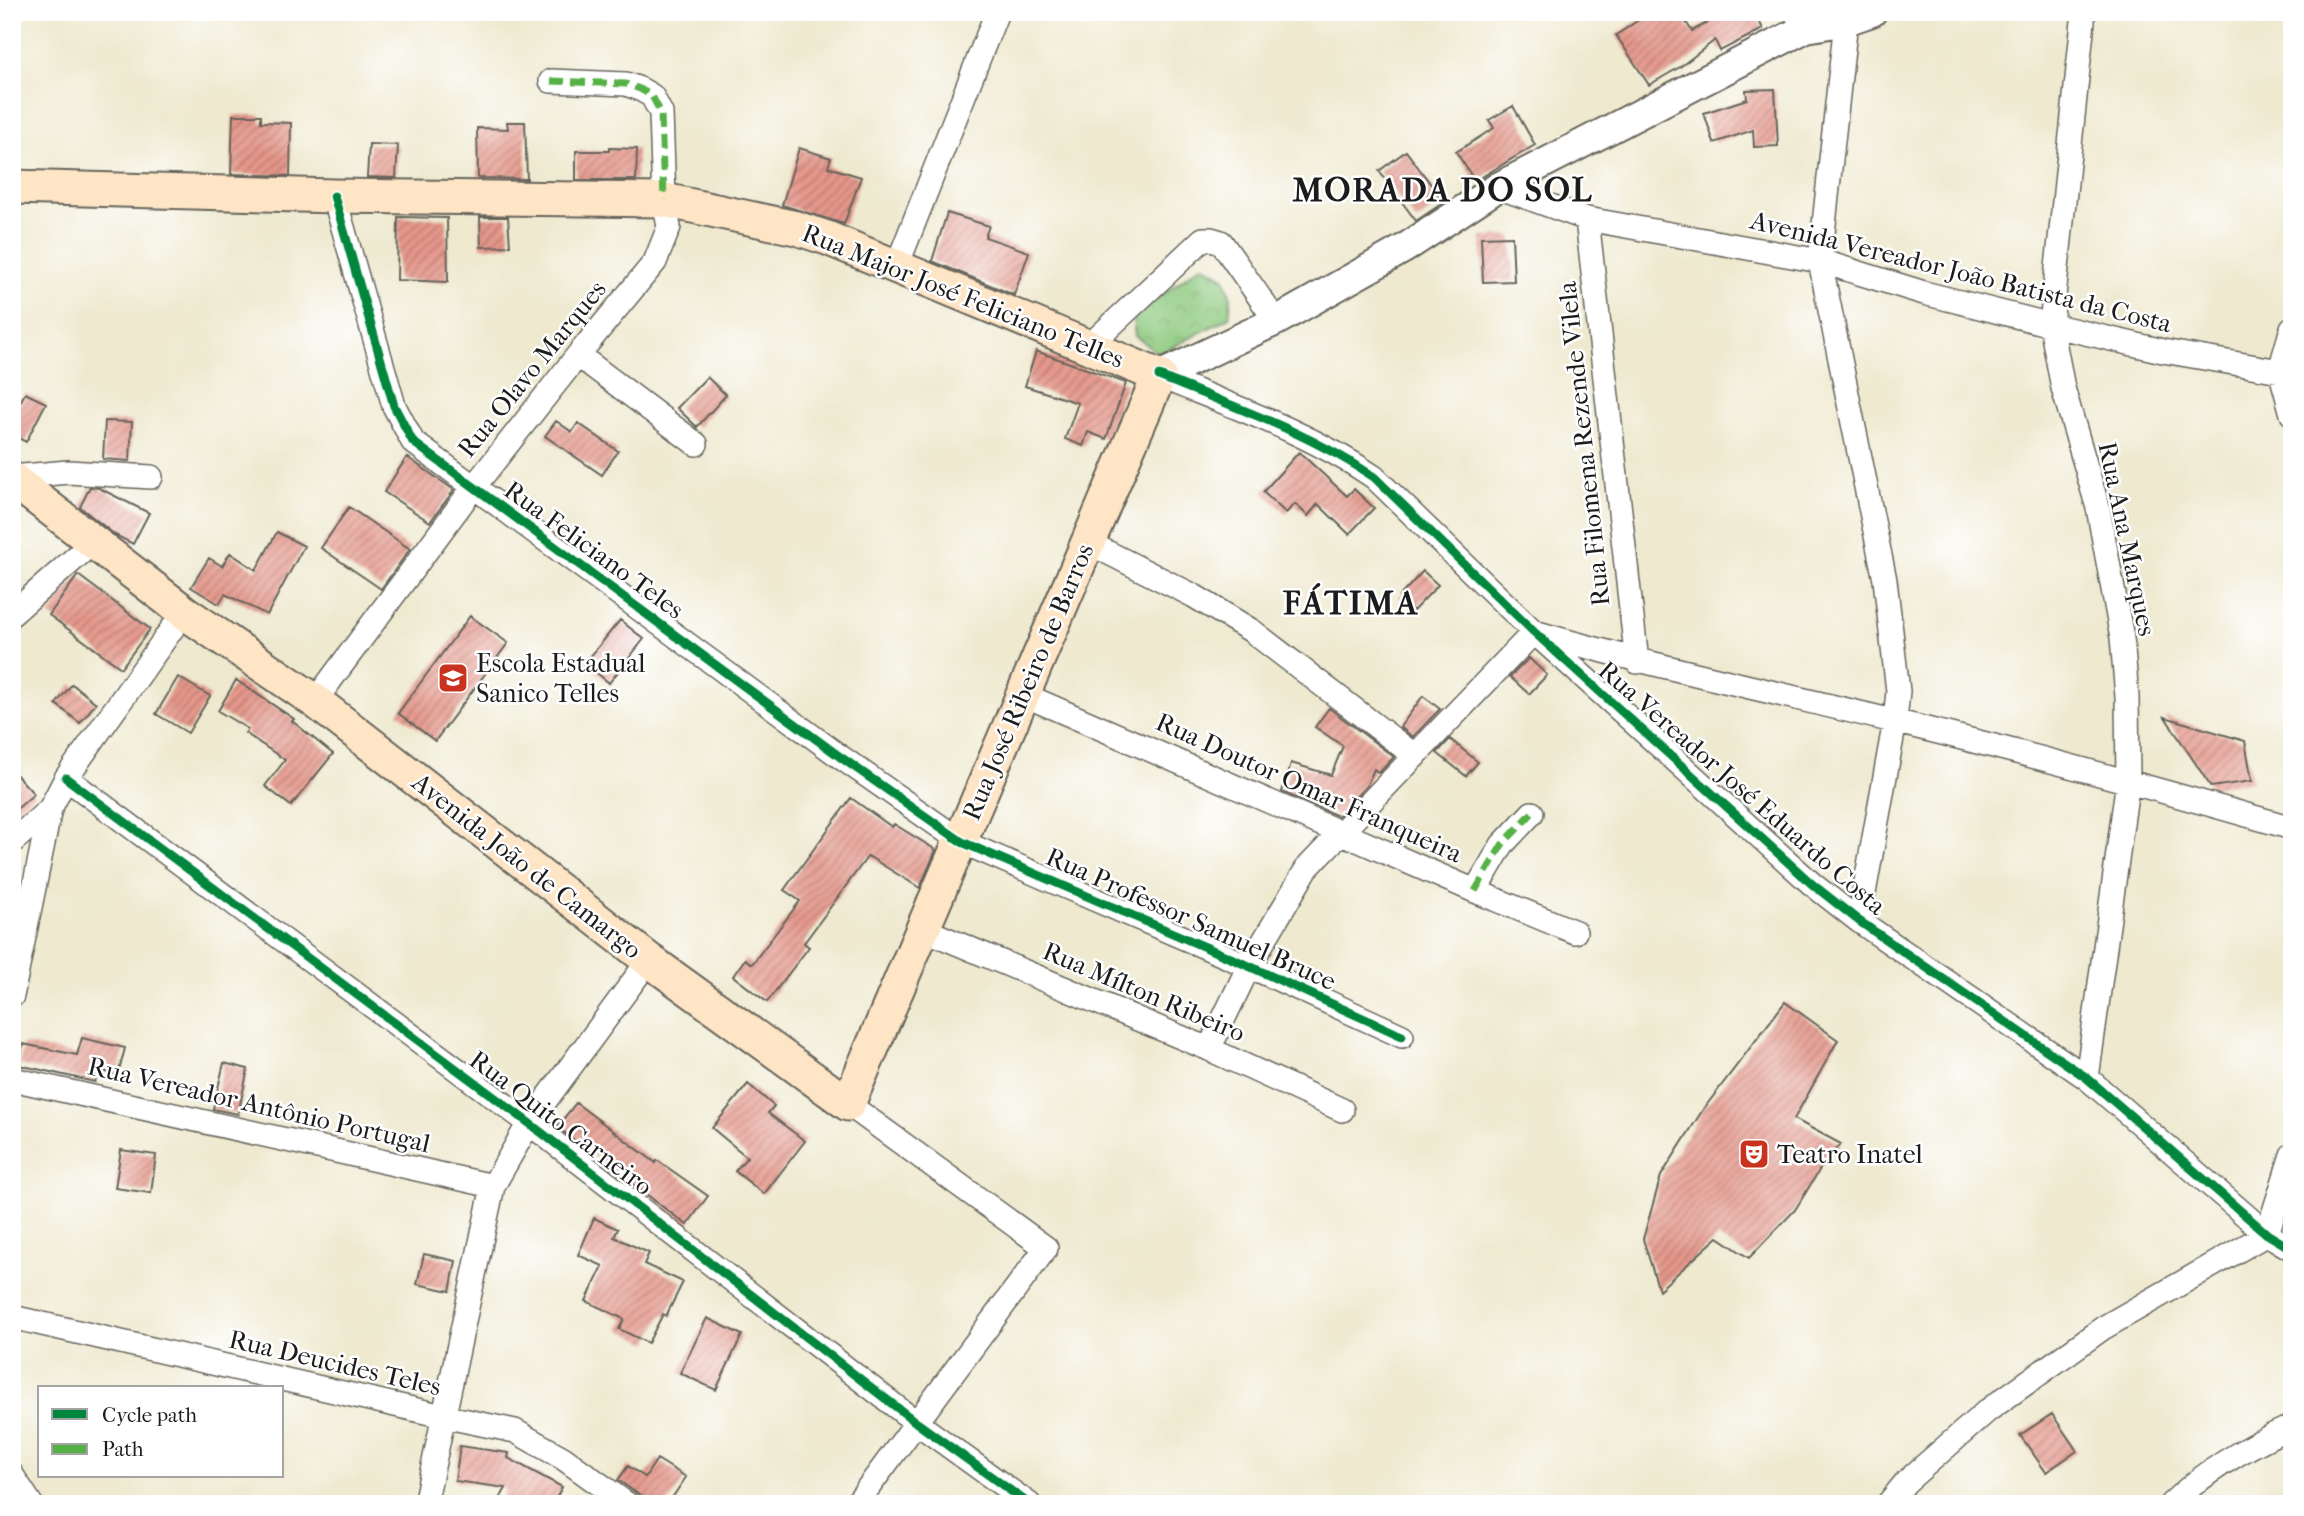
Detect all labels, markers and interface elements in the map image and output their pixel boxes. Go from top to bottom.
district label: MORADA DO SOL [1293,171,1593,210]
street label: Avenida Vereador João Batista da Costa [1746,204,2176,340]
street label: Rua Major José Feliciano Telles [798,217,1128,375]
street label: Rua Olavo Marques [451,274,613,464]
street label: Rua Filomena Rezende Vilela [1551,279,1616,608]
street label: Rua Ana Marques [2091,439,2163,639]
street label: Rua Feliciano Teles [498,474,690,626]
street label: Rua José Ribeiro de Barros [956,539,1100,825]
district label: FÁTIMA [1283,582,1419,623]
place label: Escola Estadual Sanico Telles [476,648,645,709]
street label: Rua Vereador José Eduardo Costa [1592,655,1893,922]
school or university icon: Escola Estadual Sanico Telles [436,661,470,695]
street label: Rua Doutor Omar Franqueira [1151,706,1468,870]
street label: Avenida João de Camargo [405,766,648,965]
street label: Rua Professor Samuel Bruce [1041,841,1341,997]
street label: Rua Mílton Ribeiro [1038,935,1250,1049]
street label: Rua Quito Carneiro [463,1044,659,1202]
street label: Rua Vereador Antônio Portugal [85,1050,433,1160]
theatre icon: Teatro Inatel [1737,1137,1771,1171]
place label: Teatro Inatel [1777,1139,1923,1170]
street label: Rua Deucides Teles [226,1324,444,1402]
legend [38,1386,284,1478]
text: Cycle path [102,1403,197,1427]
text: Path [102,1437,144,1461]

